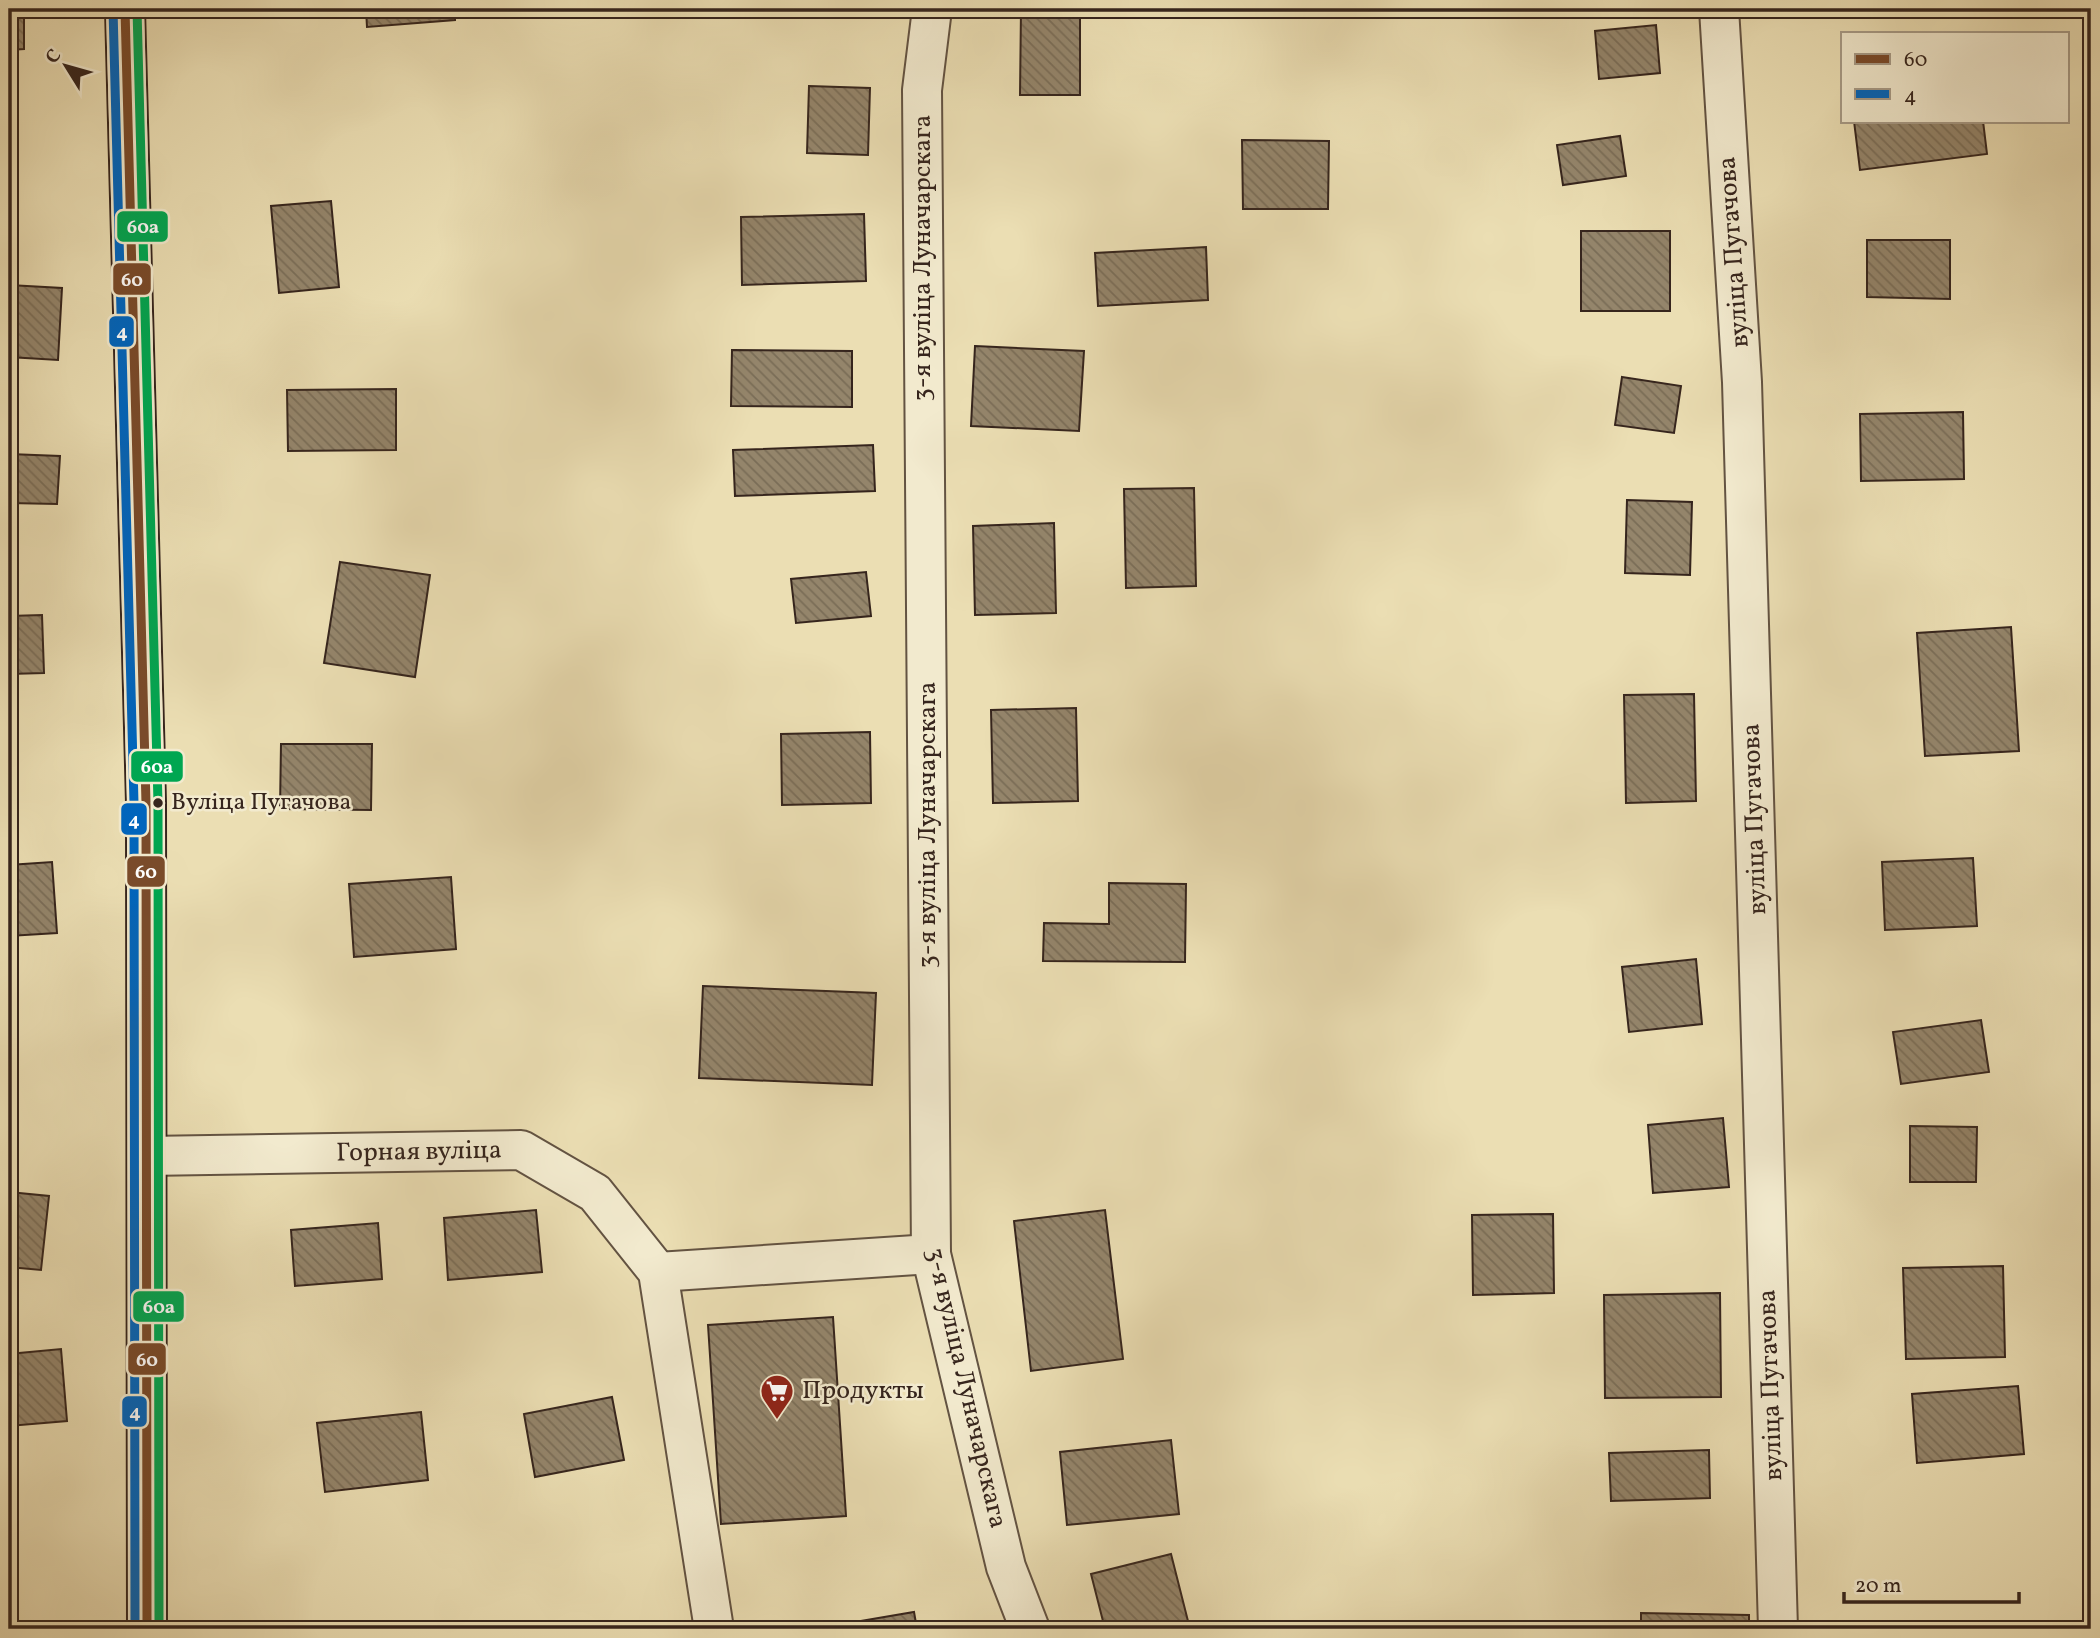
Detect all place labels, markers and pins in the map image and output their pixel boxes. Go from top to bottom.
place label: Вуліца Пугачова [171,786,352,820]
marker: Вуліца Пугачова [151,796,165,810]
supermarket icon: Продукты [758,1372,796,1421]
place label: Продукты [802,1373,924,1409]

